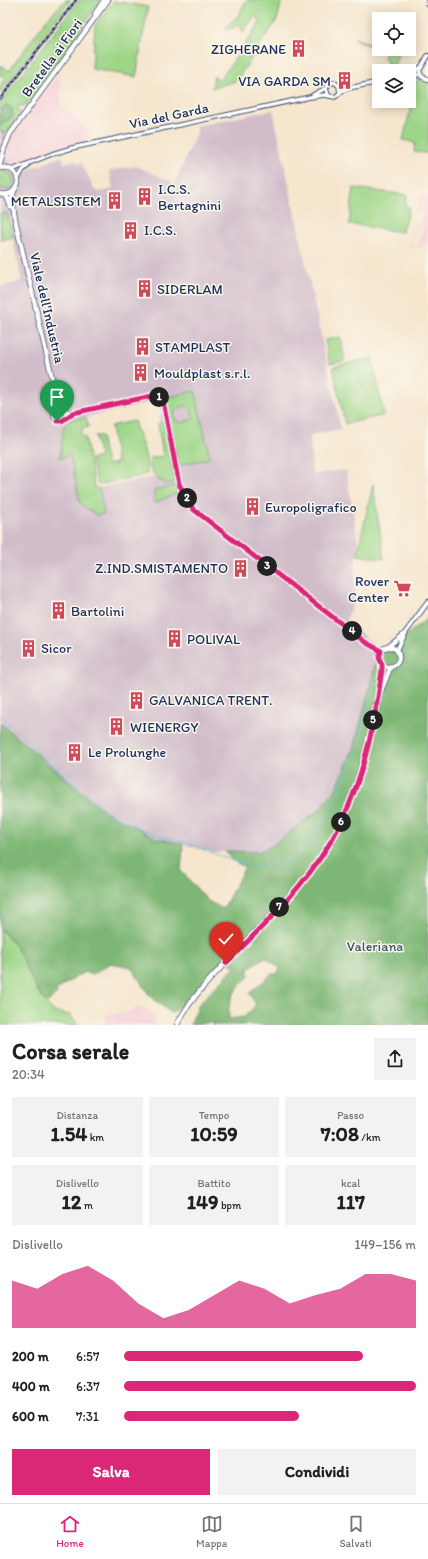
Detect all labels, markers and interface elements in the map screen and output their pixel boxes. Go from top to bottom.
map controls [372,12,416,108]
button: locate [372,12,416,56]
street label: Bretella ai Fiori [18,16,86,100]
building icon: ZIGHERANE [289,39,309,59]
place label: ZIGHERANE [211,41,286,58]
button: layers [372,64,416,108]
building icon: VIA GARDA SM [334,71,354,91]
place label: VIA GARDA SM [238,73,331,90]
street label: Via del Garda [128,99,210,133]
place label: I.C.S. Bertagnini [158,181,221,214]
building icon: I.C.S. Bertagnini [135,187,155,207]
building icon: METALSISTEM [104,191,124,211]
place label: METALSISTEM [11,193,101,210]
building icon: I.C.S. [121,220,141,240]
place label: I.C.S. [144,222,176,239]
street label: Viale dell'Industria [26,251,68,366]
building icon: SIDERLAM [134,279,154,299]
place label: SIDERLAM [157,281,223,298]
building icon: STAMPLAST [132,337,152,357]
place label: STAMPLAST [155,339,230,356]
building icon: Mouldplast s.r.l. [131,363,151,383]
place label: Mouldplast s.r.l. [154,365,250,382]
pin [40,380,74,421]
icon: arrive [46,386,68,408]
pin: 1 [149,387,169,407]
text: 1 [156,390,162,403]
pin: 2 [177,488,197,508]
text: 2 [184,491,190,504]
building icon: Europoligrafico [242,497,262,517]
place label: Europoligrafico [265,499,357,516]
pin: 3 [257,556,277,576]
building icon: Z.IND.SMISTAMENTO [231,558,251,578]
text: 3 [264,559,270,572]
place label: Z.IND.SMISTAMENTO [95,560,228,577]
place label: Rover Center [348,573,390,606]
supermarket icon: Rover Center [392,579,412,599]
building icon: Bartolini [48,601,68,621]
place label: Bartolini [71,603,124,620]
pin: 4 [342,621,362,641]
text: 4 [349,624,355,637]
building icon: POLIVAL [164,629,184,649]
place label: POLIVAL [187,631,240,648]
building icon: Sicor [18,638,38,658]
place label: Sicor [41,640,72,657]
building icon: GALVANICA TRENT. [126,690,146,710]
place label: GALVANICA TRENT. [149,692,273,709]
pin: 5 [363,710,383,730]
text: 5 [370,713,376,726]
building icon: WIENERGY [107,717,127,737]
place label: WIENERGY [130,719,199,736]
building icon: Le Prolunghe [65,742,85,762]
place label: Le Prolunghe [88,744,167,761]
pin: 6 [331,812,351,832]
text: 6 [338,815,344,828]
pin: 7 [269,897,289,917]
text: 7 [276,900,282,913]
pin [209,922,243,963]
icon: check [215,928,237,950]
park label: Valeriana [347,938,403,955]
text: Corsa serale [12,1038,129,1065]
button: share [374,1038,416,1080]
text: 20:34 [12,1067,45,1082]
text: Distanza [57,1109,98,1122]
text: Tempo [199,1109,229,1122]
text: Passo [337,1109,364,1122]
text: 1.54 [50,1122,87,1146]
text: 10:59 [190,1122,238,1146]
text: 7:08 [321,1122,359,1146]
text: km [87,1131,104,1144]
text: /km [359,1131,381,1144]
text: Dislivello [56,1177,99,1190]
text: Battito [197,1177,231,1190]
text: kcal [341,1177,360,1190]
text: 12 [62,1190,81,1214]
text: 149 [187,1190,218,1214]
text: 117 [336,1190,365,1214]
text: m [81,1199,93,1212]
text: bpm [218,1199,241,1212]
text: Dislivello [12,1237,63,1252]
text: 149–156 m [355,1237,416,1252]
text: 200 m [12,1349,49,1364]
text: 6:57 [76,1349,99,1364]
text: 400 m [12,1379,50,1394]
text: 6:37 [76,1379,100,1394]
text: 600 m [12,1409,49,1424]
text: 7:31 [76,1409,99,1424]
button: Salva [12,1449,210,1495]
button: Condividi [218,1449,416,1495]
tab: Home [56,1513,84,1550]
tab: Mappa [196,1513,227,1550]
tab: Salvati [339,1513,372,1550]

